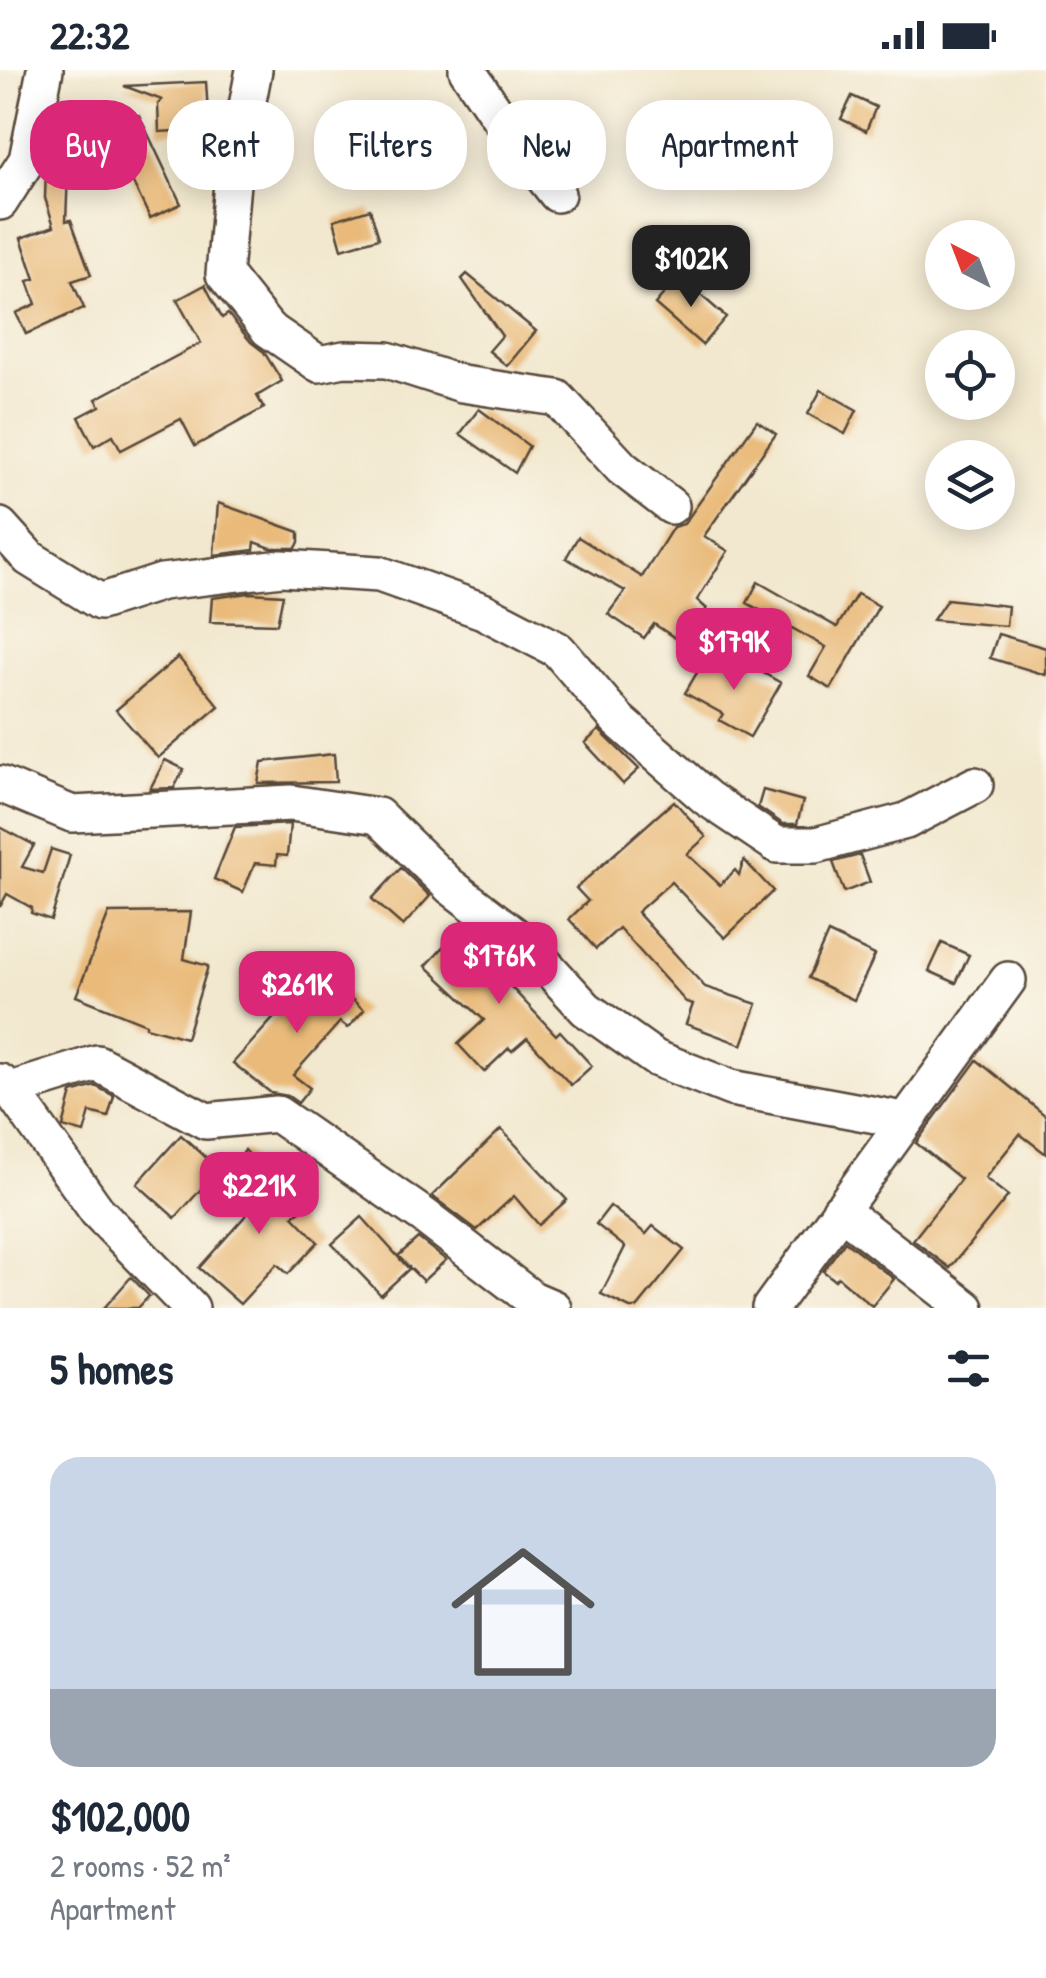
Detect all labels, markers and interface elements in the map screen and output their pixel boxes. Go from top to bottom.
text: 22:32 [50,9,129,61]
chip: Buy [30,100,147,190]
chip: Rent [167,100,294,190]
chip: Filters [314,100,467,190]
chip: New [487,100,606,190]
chip: Apartment [626,100,833,190]
north arrow [925,220,1015,310]
map controls [925,220,1015,530]
pin: $102K [621,225,761,310]
text: $102K [654,236,728,279]
button: locate [925,330,1015,420]
button: layers [925,440,1015,530]
pin: $179K [664,608,804,693]
text: $179K [698,619,770,662]
pin: $176K [429,922,569,1007]
text: $176K [462,933,536,976]
pin: $261K [227,951,367,1036]
text: $261K [261,962,333,1005]
pin: $221K [189,1152,329,1237]
text: $221K [222,1163,296,1206]
text: 5 homes [50,1340,173,1397]
icon: filters [941,1341,996,1396]
icon: home [433,1522,613,1702]
text: $102,000 [50,1787,190,1844]
text: 2 rooms · 52 m² [50,1844,231,1887]
text: Apartment [50,1887,175,1930]

